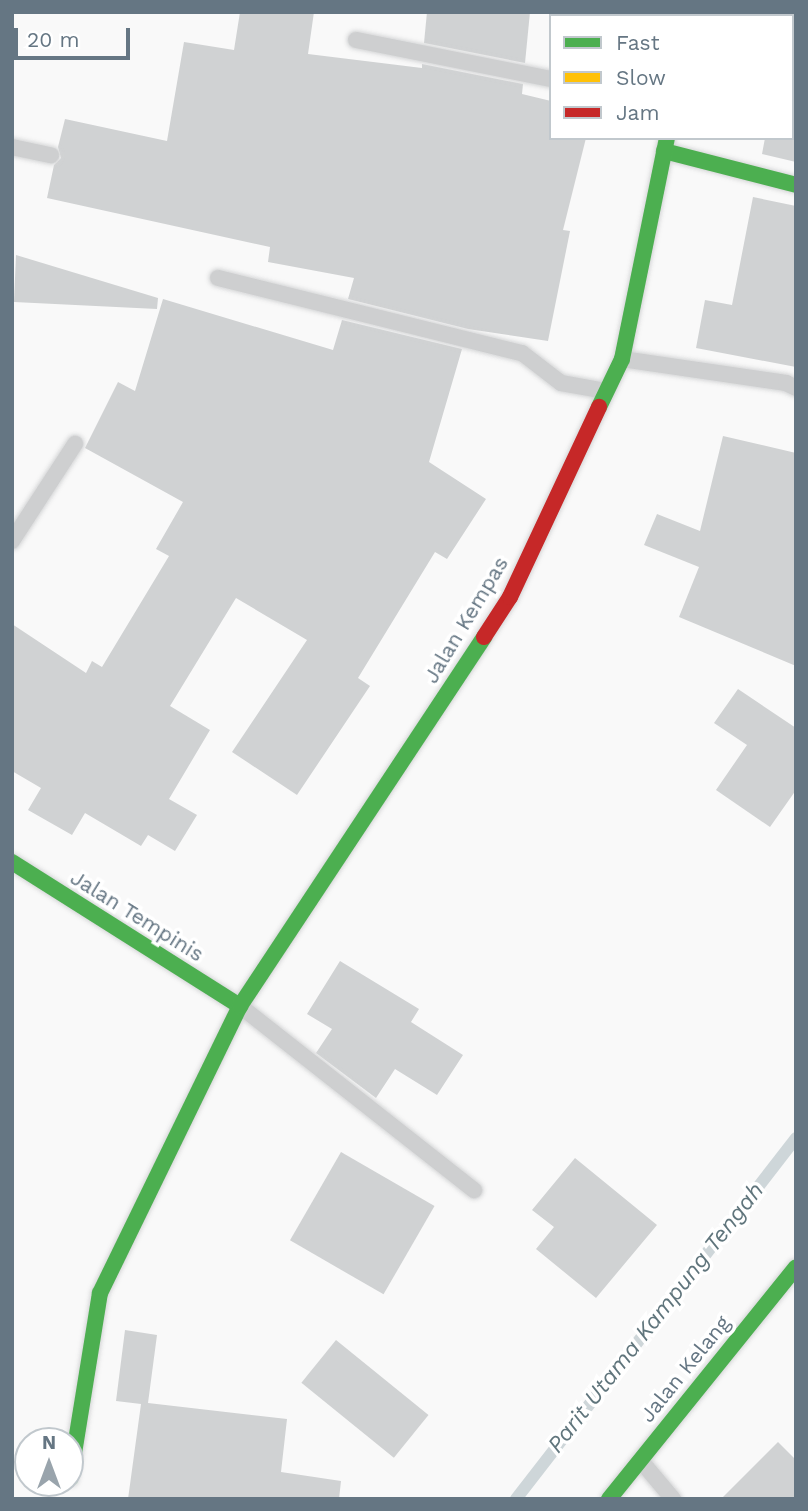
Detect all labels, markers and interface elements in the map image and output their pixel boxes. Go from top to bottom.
scale bar [18,14,133,58]
legend [549,14,794,140]
text: 20 m [27,27,79,52]
text: Fast [616,30,660,55]
text: Slow [616,65,666,90]
text: Jam [616,100,659,125]
street label: Jalan Kempas [418,552,514,688]
street label: Jalan Tempinis [66,865,208,967]
water label: Parit Utama Kampung Tengah [542,1177,770,1459]
street label: Jalan Kelang [635,1311,735,1427]
north arrow [14,1427,84,1497]
text: N [42,1431,56,1454]

